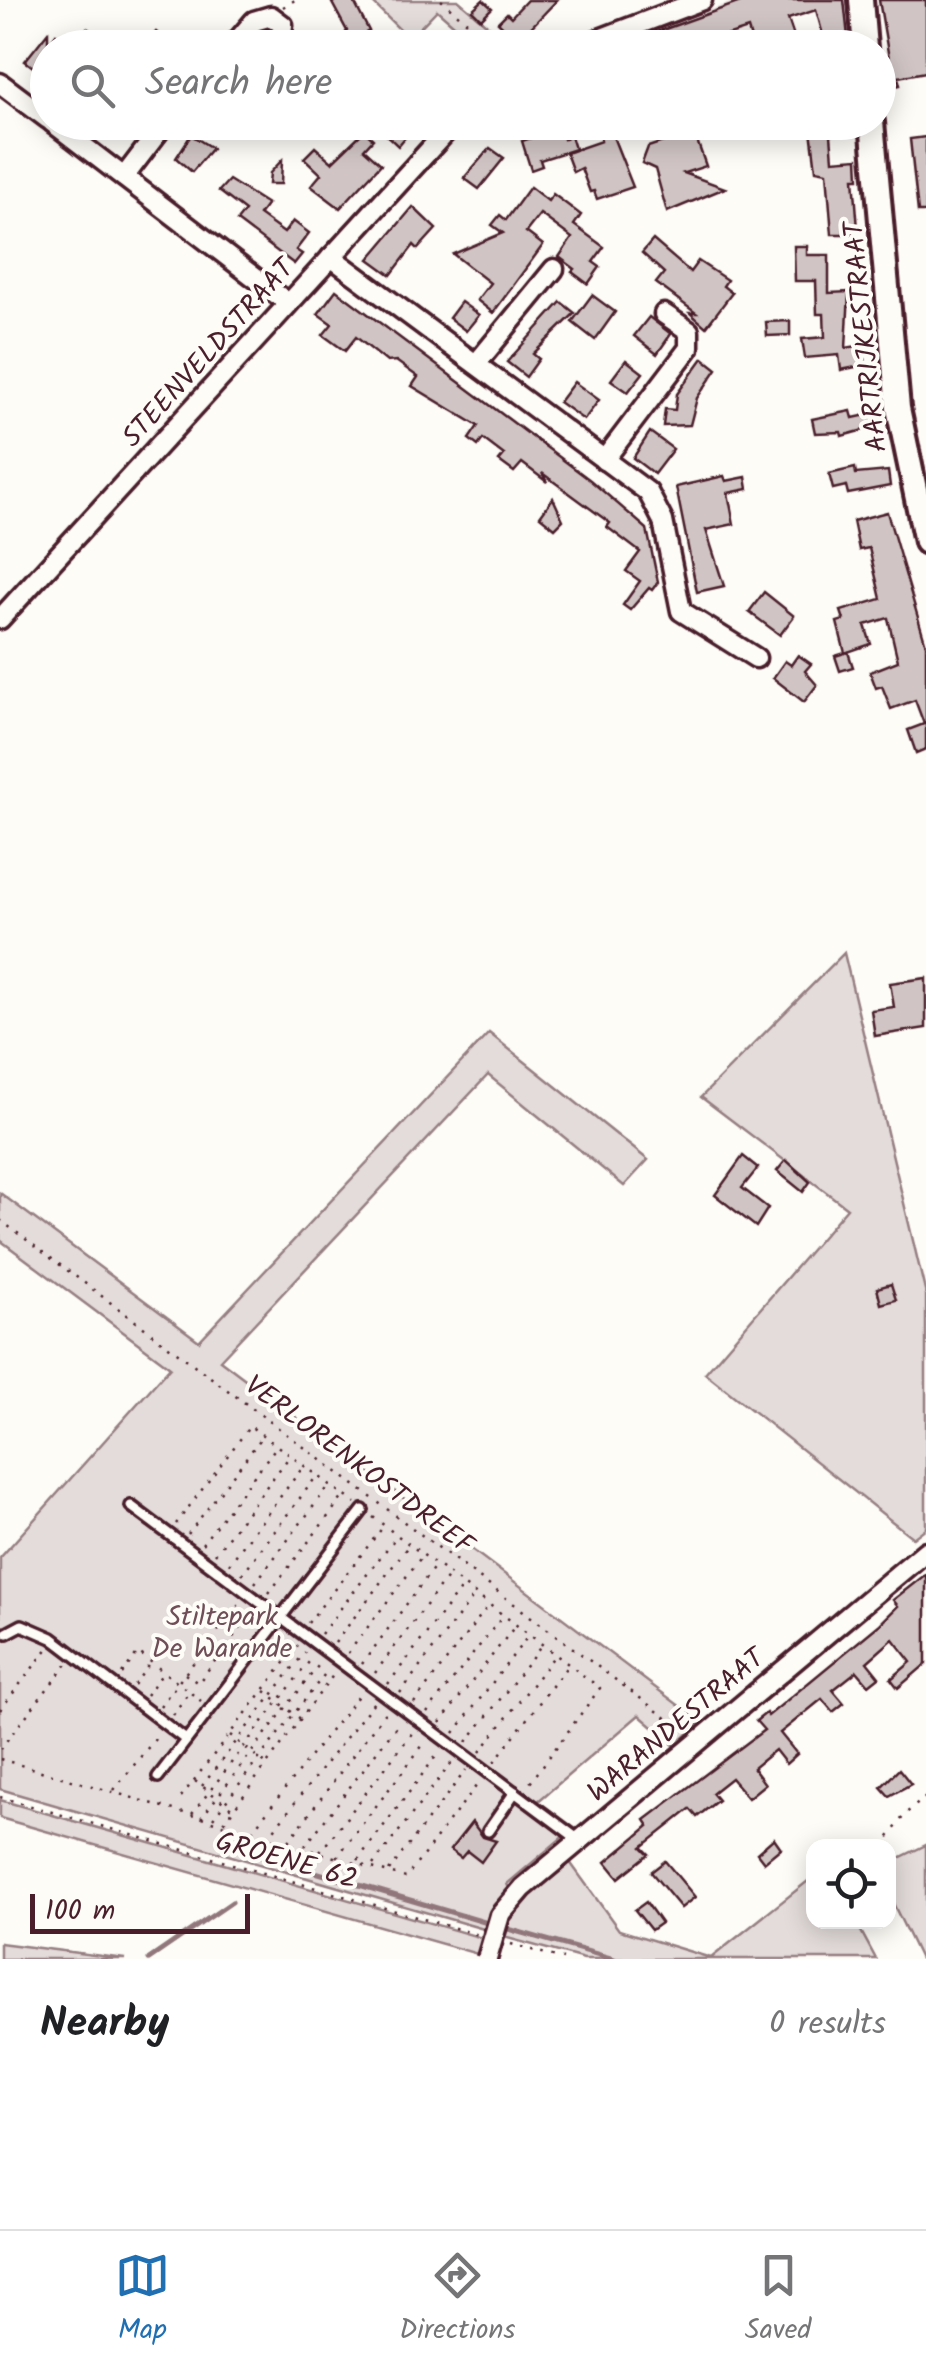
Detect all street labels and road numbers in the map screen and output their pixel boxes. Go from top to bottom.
street label: AARTRIJKESTRAAT [832,217,901,454]
street label: STEENVELDSTRAAT [111,247,308,458]
street label: VERLORENKOSTDREEF [234,1365,485,1569]
street label: WARANDESTRAAT [578,1636,777,1814]
street label: GROENE 62 [210,1820,362,1903]

